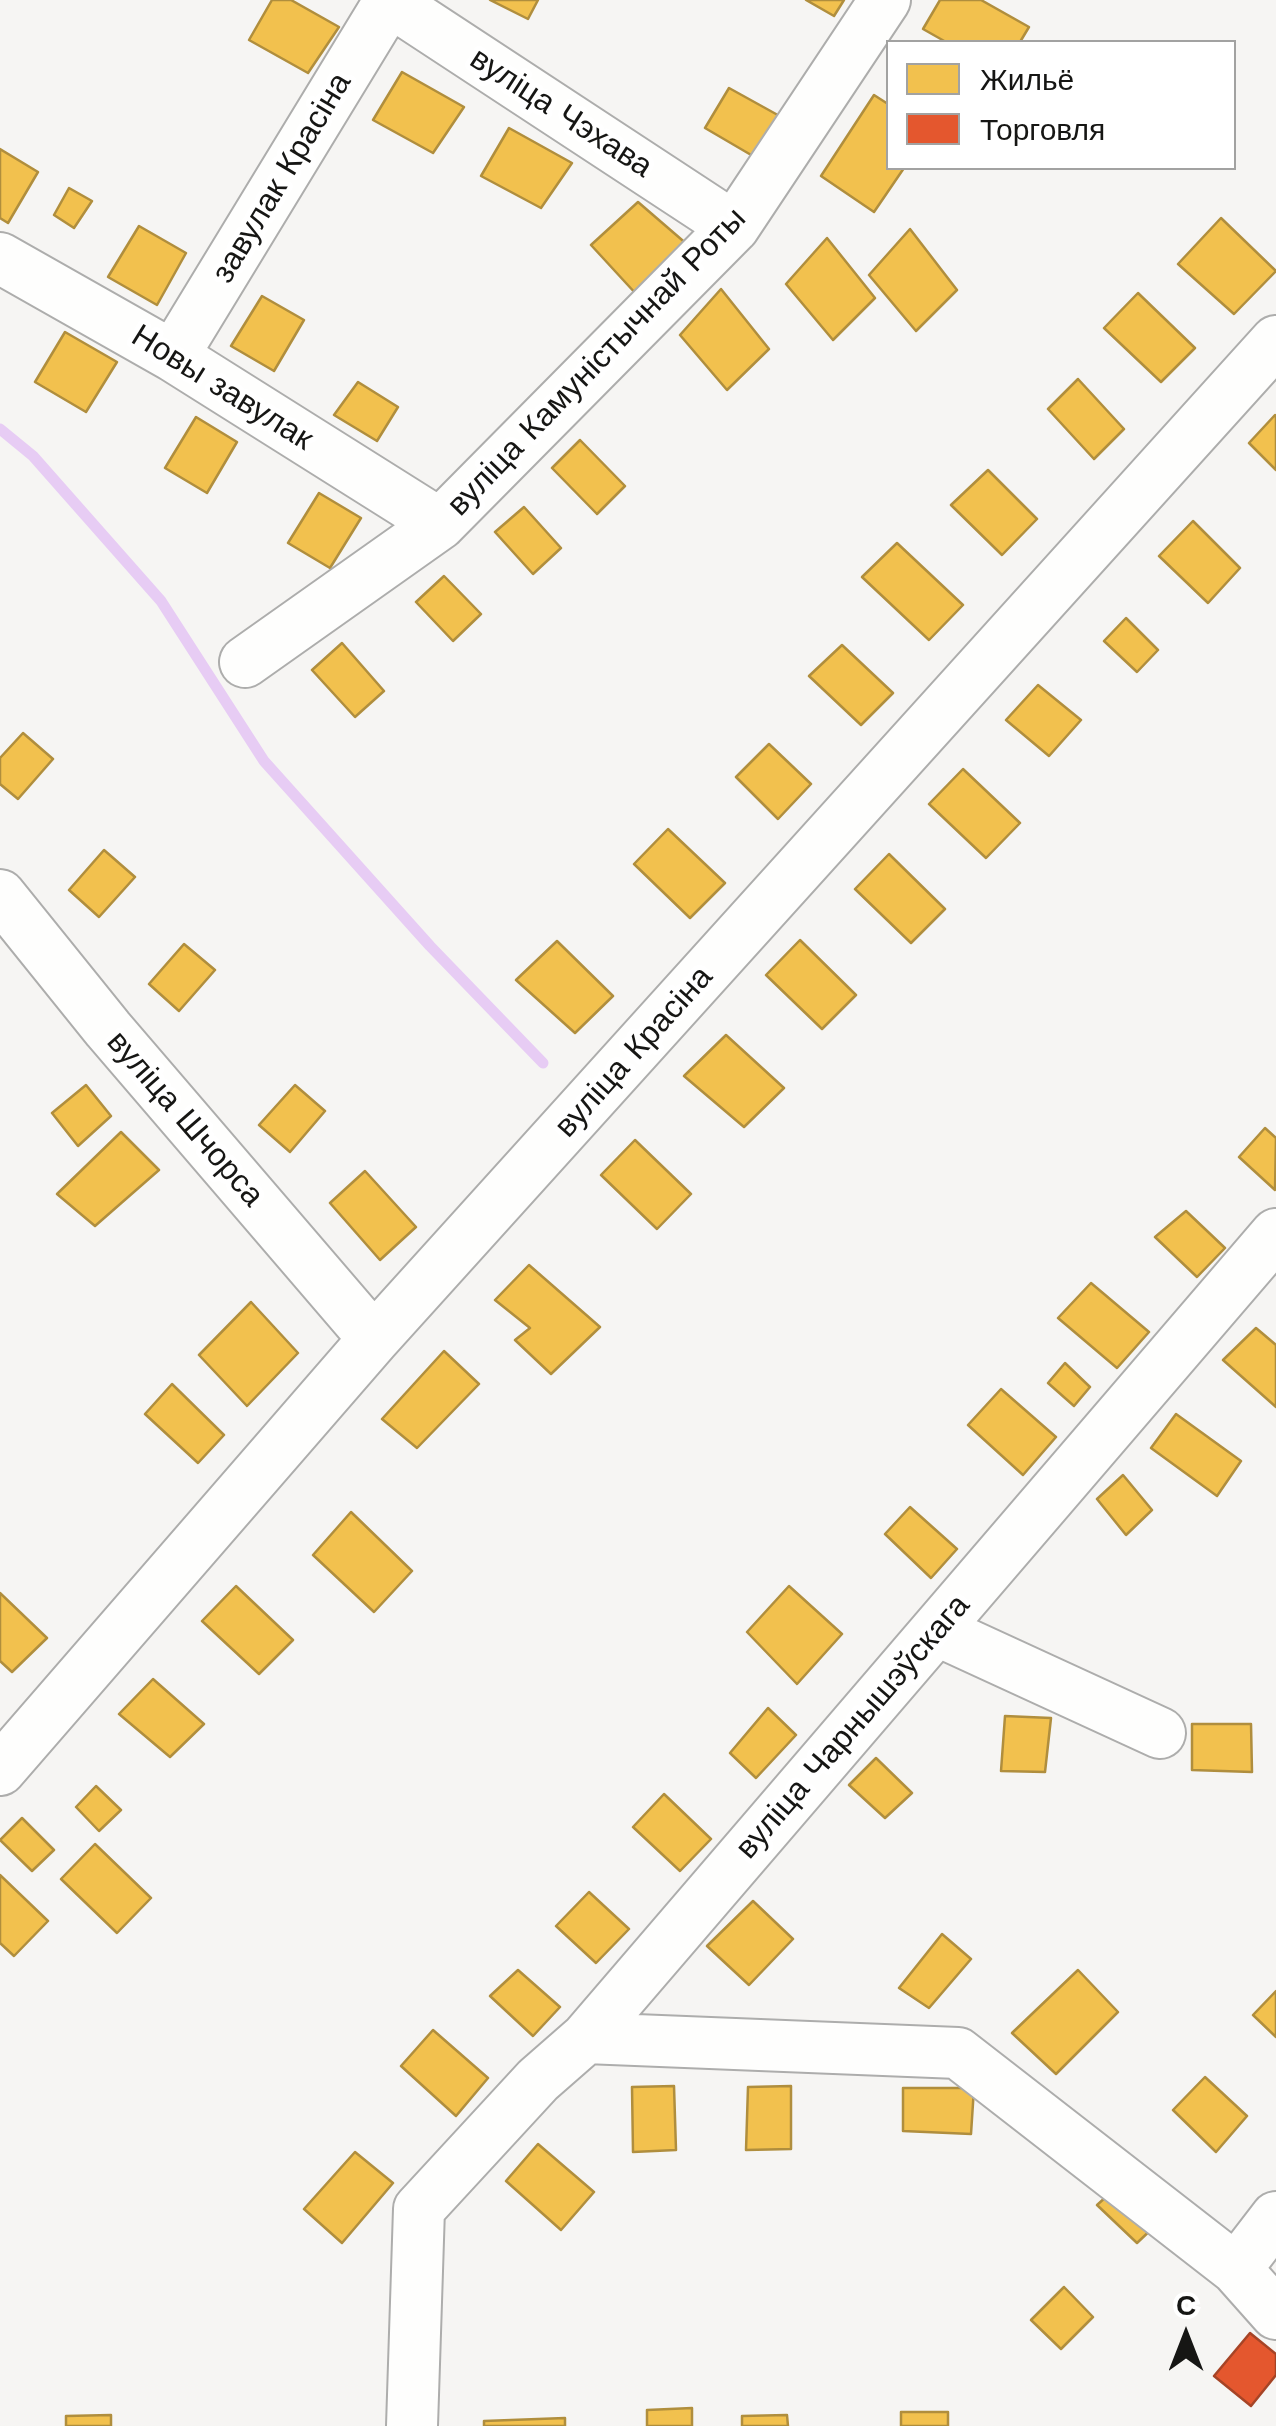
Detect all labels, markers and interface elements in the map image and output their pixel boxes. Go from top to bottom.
street label: вуліца Чэхава [463,40,659,186]
legend [886,40,1236,170]
text: Жильё [980,62,1074,97]
street label: завулак Красіна [204,66,360,290]
text: Торговля [980,112,1105,147]
street label: вуліца Камуністычнай Роты [440,200,754,524]
street label: Новы завулак [124,317,320,459]
street label: вуліца Красіна [547,958,721,1146]
street label: вуліца Шчорса [98,1023,272,1215]
street label: вуліца Чарнышэўскага [728,1587,978,1867]
north arrow [1136,2286,1236,2386]
text: С [1176,2289,1196,2322]

